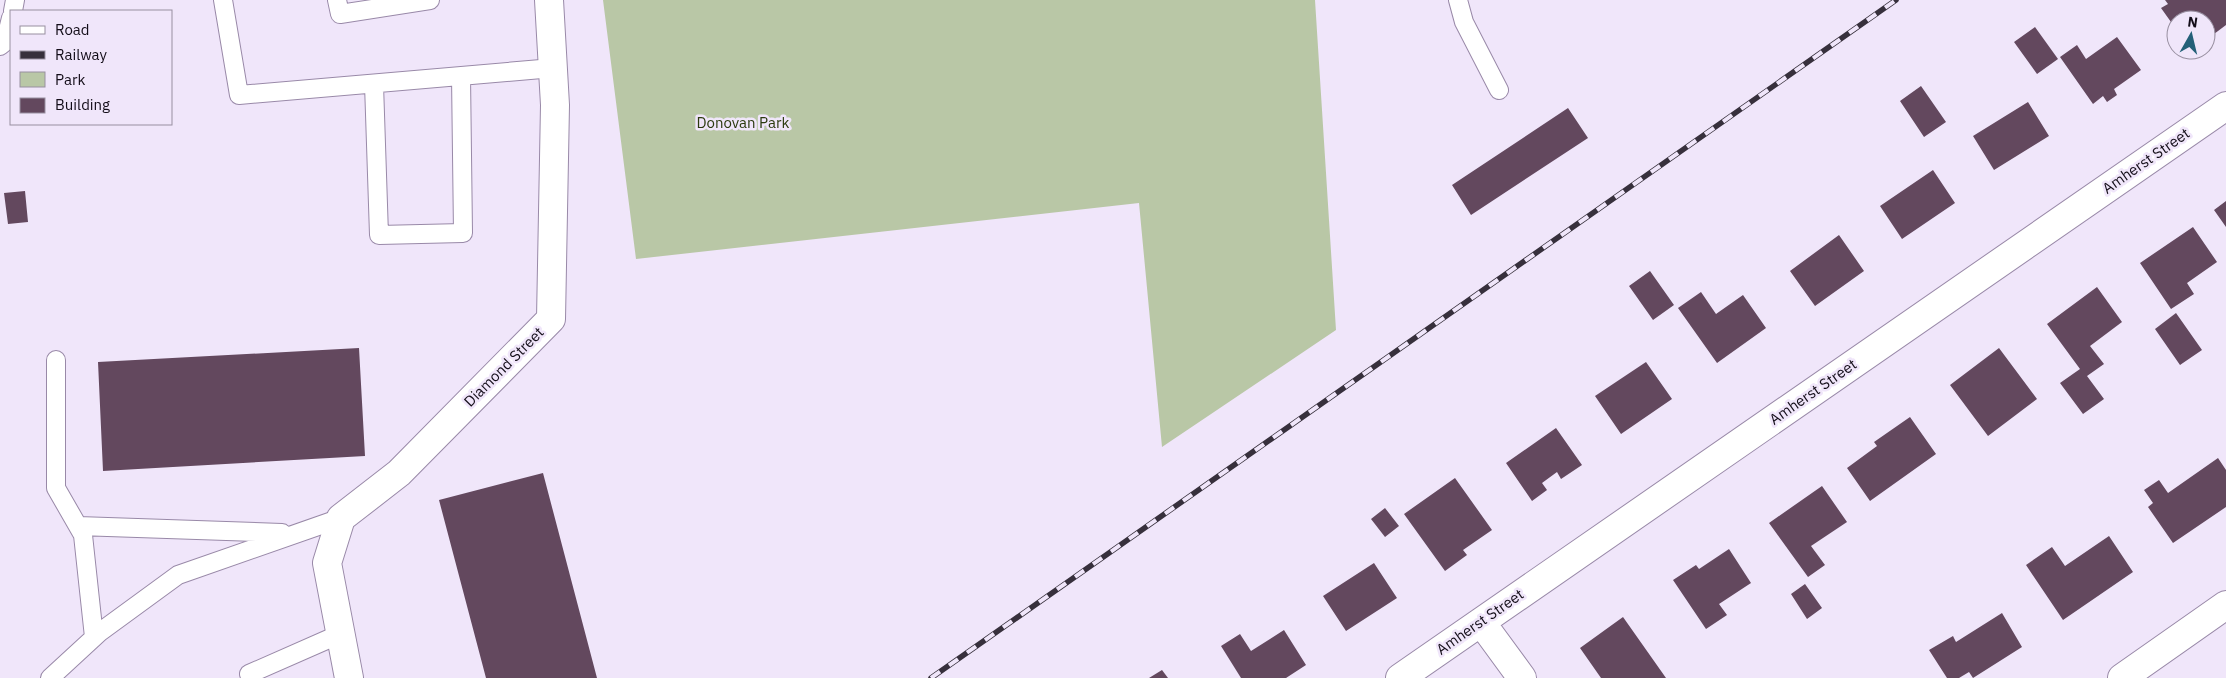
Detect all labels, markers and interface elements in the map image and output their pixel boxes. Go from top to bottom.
legend [10,10,172,125]
north arrow [2166,10,2216,60]
text: N [2187,13,2199,32]
text: Road [55,20,90,39]
text: Railway [55,45,108,64]
text: Park [55,70,85,89]
text: Building [55,95,110,114]
park label: Donovan Park [697,113,790,132]
street label: Amherst Street [2098,124,2193,198]
street label: Diamond Street [460,323,548,411]
street label: Amherst Street [1765,355,1860,429]
street label: Amherst Street [1432,585,1527,659]

